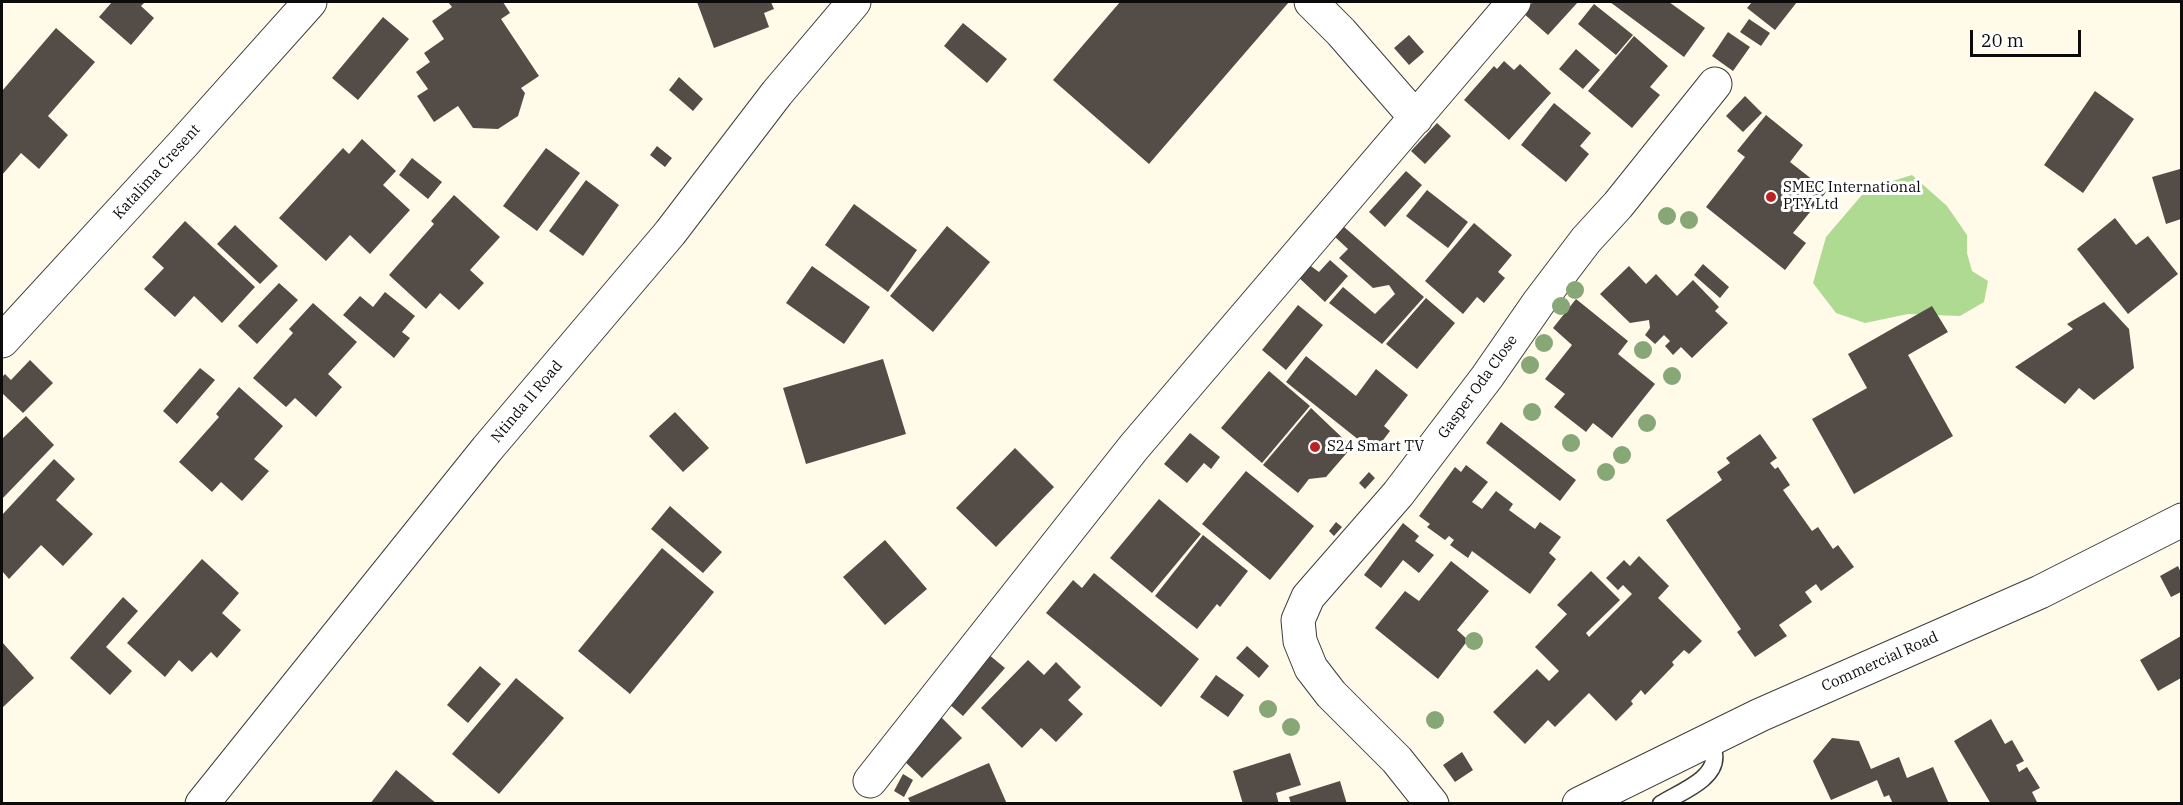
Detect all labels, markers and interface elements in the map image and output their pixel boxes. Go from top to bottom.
scale bar [1973,18,2084,56]
text: 20 m [1981,29,2024,52]
street label: Katalima Cresent [110,121,204,223]
place label: SMEC International PTY Ltd [1783,179,1921,214]
marker: SMEC International PTY Ltd [1764,190,1778,204]
street label: Gasper Oda Close [1434,332,1522,442]
street label: Ntinda II Road [487,357,567,447]
place label: S24 Smart TV [1327,438,1424,456]
marker: S24 Smart TV [1308,440,1322,454]
street label: Commercial Road [1819,628,1941,696]

